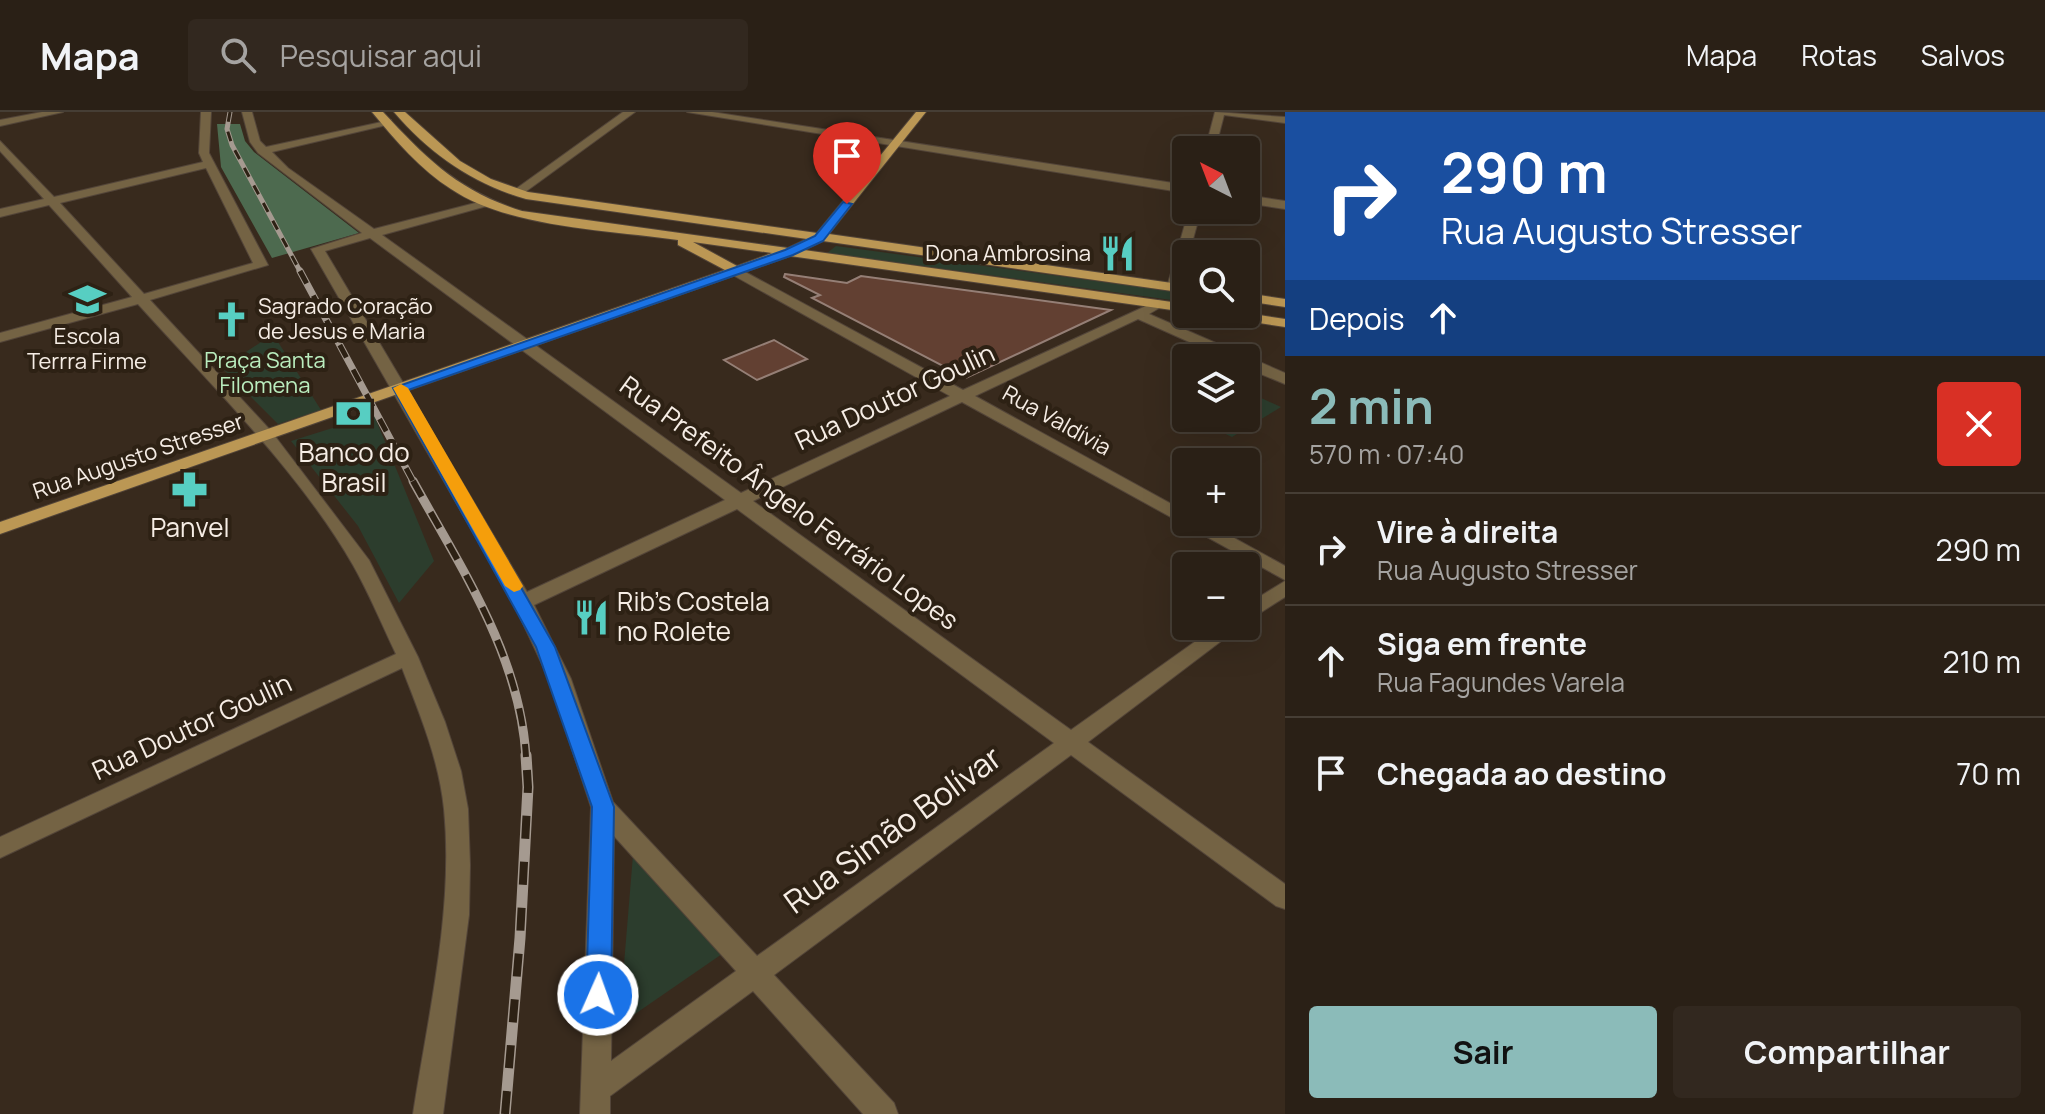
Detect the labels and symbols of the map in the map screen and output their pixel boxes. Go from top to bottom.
pin [813,122,881,204]
north arrow [1172,136,1260,224]
restaurant icon: Dona Ambrosina [1098,234,1136,272]
place label: Dona Ambrosina [925,238,1091,268]
school or university icon: Escola Terrra Firme [68,281,106,319]
place label: Sagrado Coração de Jesus e Maria [258,291,433,346]
church icon: Sagrado Coração de Jesus e Maria [213,300,251,338]
place label: Escola Terrra Firme [27,321,147,376]
street label: Rua Doutor Goulin [789,334,1000,458]
park label: Praça Santa Filomena [204,345,326,400]
street label: Rua Prefeito Ângelo Ferrário Lopes [613,367,966,637]
street label: Rua Valdívia [997,378,1117,462]
bank icon: Banco do Brasil [335,395,373,433]
street label: Rua Augusto Stresser [29,406,247,506]
place label: Banco do Brasil [298,434,410,500]
pharmacy icon: Panvel [171,470,209,508]
place label: Panvel [151,509,229,545]
place label: Rib's Costela no Rolete [617,583,770,649]
restaurant icon: Rib's Costela no Rolete [572,598,610,636]
street label: Rua Doutor Goulin [86,664,297,788]
street label: Rua Simão Bolívar [775,735,1010,923]
position arrow [556,953,640,1037]

